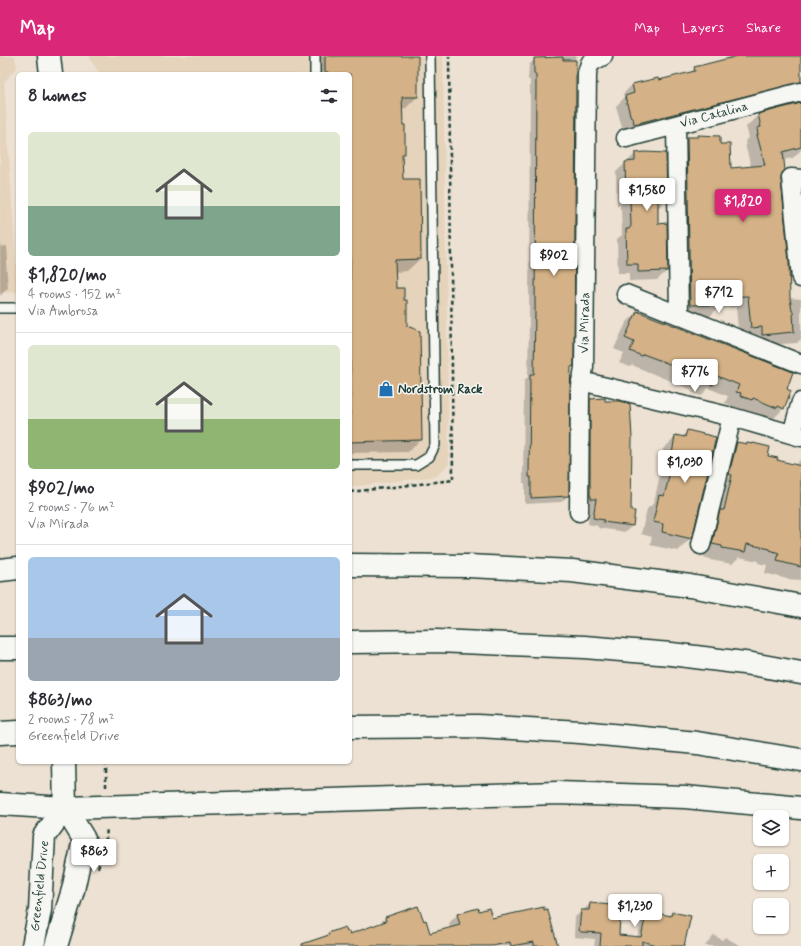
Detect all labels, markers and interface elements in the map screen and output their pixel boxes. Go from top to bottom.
text: Map [20,16,55,41]
text: Map [634,19,660,37]
text: Layers [682,19,724,37]
text: Share [746,19,781,37]
text: 8 homes [28,85,87,107]
icon: filters [318,85,340,107]
street label: Via Catalina [678,98,750,132]
icon: home [148,158,220,230]
pin: $1,580 [614,178,680,212]
text: $1,580 [628,182,666,199]
pin: $1,820 [710,189,776,223]
text: $1,820 [724,193,762,210]
pin: $902 [530,243,578,277]
text: $902 [539,247,569,264]
text: $1,820/mo [28,264,106,286]
pin: $712 [695,280,743,314]
text: $712 [705,284,733,301]
text: 4 rooms · 152 m² [28,286,121,303]
street label: Via Mirada [576,292,594,354]
text: Via Ambrosa [28,303,98,320]
pin: $776 [671,359,719,393]
text: $776 [681,363,709,380]
icon: home [148,371,220,443]
shop icon: Nordstrom Rack [377,380,395,398]
place label: Nordstrom Rack [398,381,483,398]
pin: $1,030 [652,450,718,484]
text: $1,030 [667,454,703,471]
text: $902/mo [28,477,94,499]
text: 2 rooms · 76 m² [28,499,115,516]
text: Via Mirada [28,516,89,533]
icon: home [148,583,220,655]
text: $863/mo [28,689,92,711]
text: 2 rooms · 78 m² [28,711,115,728]
text: Greenfield Drive [28,728,119,745]
map controls [753,810,789,934]
button: layers [753,810,789,846]
pin: $863 [70,839,118,873]
street label: Greenfield Drive [27,840,53,932]
text: $863 [80,843,108,860]
button: + [753,854,789,890]
pin: $1,230 [602,894,668,928]
text: $1,230 [617,898,653,915]
button: − [753,898,789,934]

